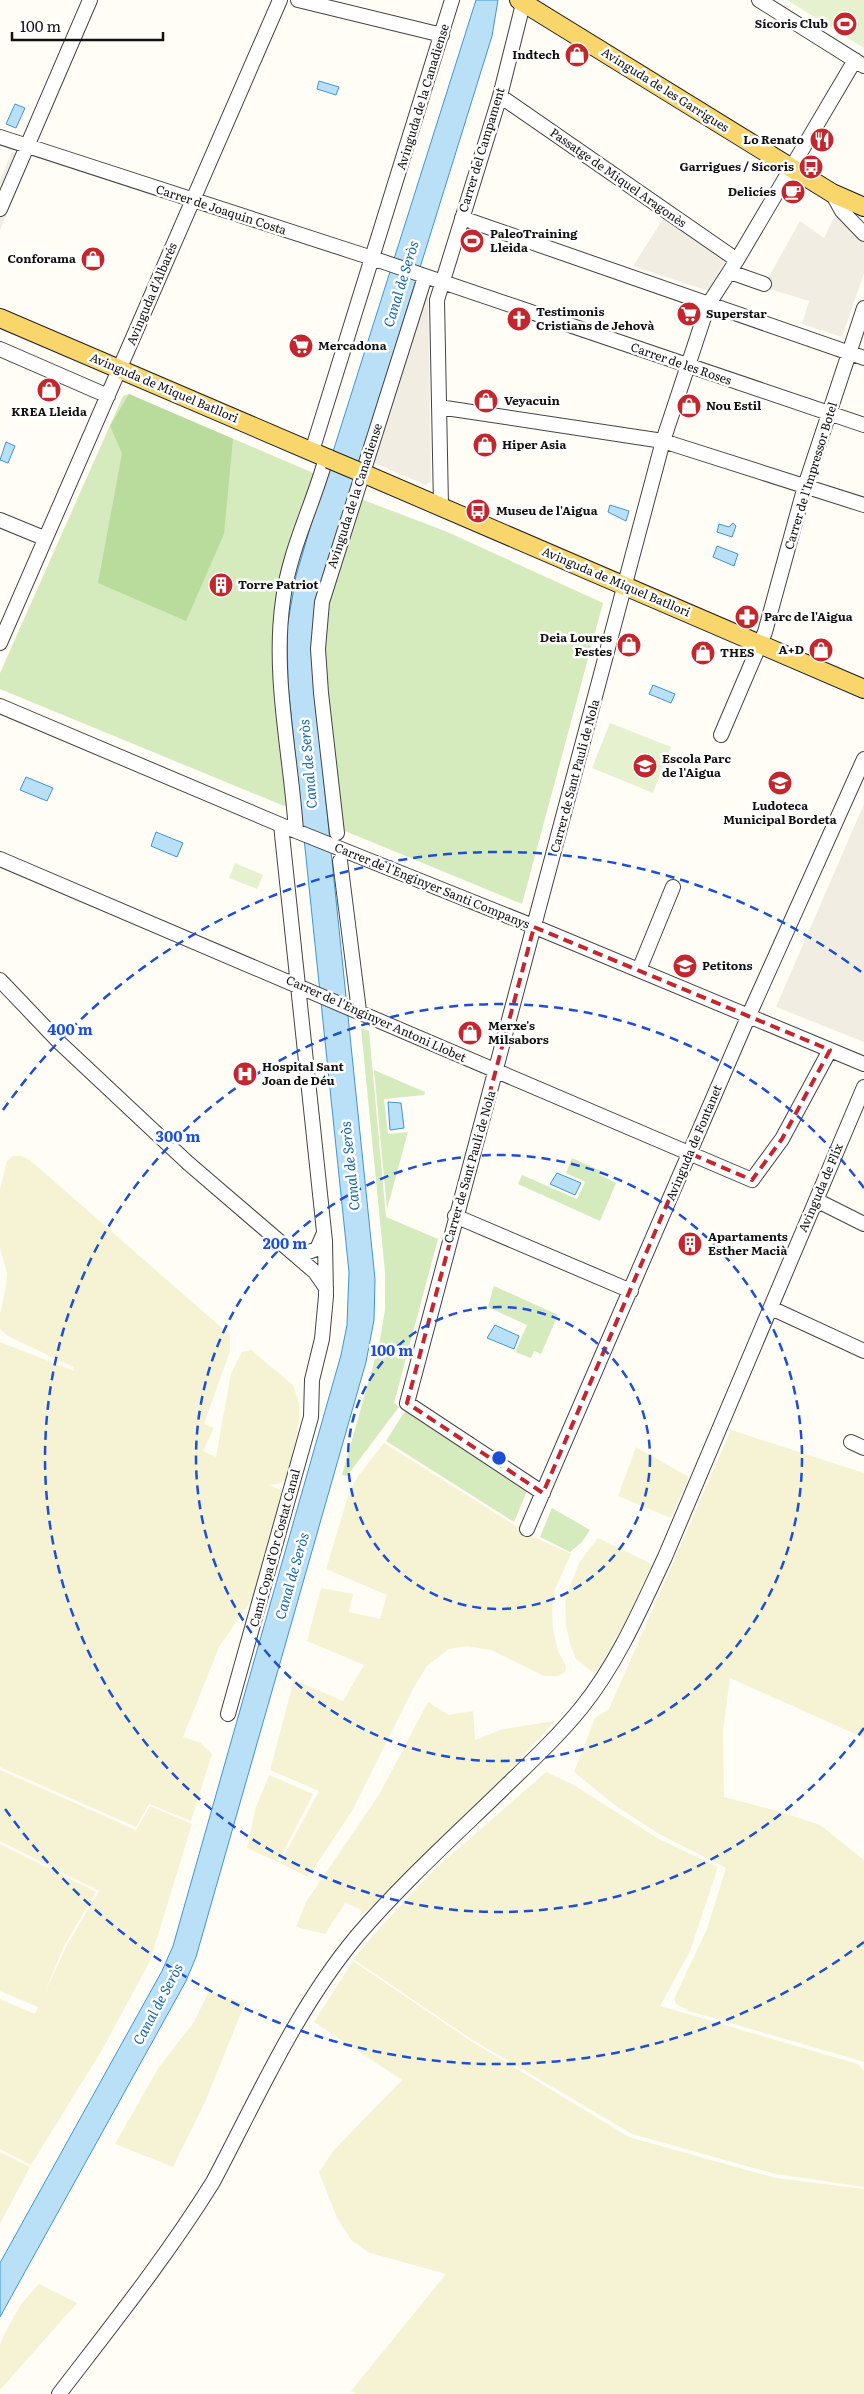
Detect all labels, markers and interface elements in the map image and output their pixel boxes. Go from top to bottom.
scale bar [12,10,164,42]
sports icon: Sícoris Club [832,11,858,37]
text: 100 m [20,14,61,37]
place label: Sícoris Club [755,14,828,32]
street label: Avinguda de la Canadiense [391,21,453,172]
shop icon: Indtech [564,42,590,68]
street label: Avinguda de les Garrigues [598,42,733,136]
place label: Indtech [512,45,560,63]
street label: Carrer del Campament [453,85,509,214]
street label: Passatge de Miquel Aragonès [547,123,691,232]
restaurant icon: Lo Renato [809,127,835,153]
place label: Lo Renato [743,130,805,148]
bus stop icon: Garrigues / Sícoris [798,154,824,180]
place label: Garrigues / Sícoris [680,157,794,175]
street label: Carrer de Joaquin Costa [154,179,289,239]
cafe icon: Delicíes [780,179,806,205]
place label: Delicíes [728,182,776,200]
place label: PaleoTraining Lleida [490,224,578,256]
sports icon: PaleoTraining Lleida [459,228,485,254]
water label: Canal de Seròs [377,238,423,330]
street label: Avinguda d'Albarés [121,239,181,348]
shop icon: Conforama [80,246,106,272]
place label: Conforama [7,249,76,267]
supermarket icon: Superstar [676,301,702,327]
place label: Testimonis Cristians de Jehovà [536,302,654,334]
place label: Superstar [706,304,767,322]
church icon: Testimonis Cristians de Jehovà [506,306,532,332]
supermarket icon: Mercadona [288,333,314,359]
place label: Mercadona [318,336,387,354]
street label: Carrer de les Roses [628,337,735,389]
street label: Avinguda de Miquel Batllori [87,348,241,427]
shop icon: KREA Lleida [36,377,62,403]
shop icon: Veyacuin [473,388,499,414]
place label: Veyacuin [504,391,561,409]
shop icon: Nou Estil [676,393,702,419]
place label: Nou Estil [706,396,762,414]
street label: Carrer de l'Impressor Botel [779,400,841,552]
place label: KREA Lleida [11,402,87,420]
street label: Avinguda de la Canadiense [322,421,386,571]
shop icon: Hiper Asia [472,432,498,458]
place label: Hiper Asia [502,435,566,453]
bus stop icon: Museu de l'Aigua [465,498,491,524]
place label: Museu de l'Aigua [496,501,598,519]
street label: Avinguda de Miquel Batllori [539,542,693,621]
building icon: Torre Patriot [208,572,234,598]
place label: Torre Patriot [238,575,319,593]
pharmacy icon: Parc de l'Aigua [734,604,760,630]
place label: Parc de l'Aigua [764,607,853,625]
place label: Deia Loures Festes [540,628,612,660]
shop icon: Deia Loures Festes [616,632,642,658]
shop icon: A+D [808,637,834,663]
shop icon: THES [690,640,716,666]
place label: A+D [779,640,804,658]
place label: THES [720,643,754,661]
street label: Carrer de Sant Paulí de Nola [545,697,603,854]
water label: Canal de Seròs [293,719,321,810]
place label: Escola Parc de l'Aigua [662,749,731,781]
school or university icon: Escola Parc de l'Aigua [632,753,658,779]
school or university icon: Ludoteca Municipal Bordeta [767,770,793,796]
place label: Ludoteca Municipal Bordeta [723,796,837,828]
street label: Carrer de l'Enginyer Santi Companys [332,838,533,933]
school or university icon: Petitons [672,953,698,979]
place label: Petitons [702,956,753,974]
street label: Carrer de l'Enginyer Antoni Llobet [283,970,469,1066]
place label: Merxe's Milsabors [488,1016,549,1048]
text: 400 m [47,1017,93,1040]
shop icon: Merxe's Milsabors [457,1020,483,1046]
place label: Hospital Sant Joan de Déu [262,1057,344,1089]
hospital icon: Hospital Sant Joan de Déu [232,1061,258,1087]
street label: Avinguda de Fontanet [660,1082,726,1203]
street label: Carrer de Sant Paulí de Nola [439,1088,500,1245]
water label: Canal de Seròs [334,1120,364,1212]
text: 300 m [156,1124,200,1147]
street label: Avinguda de Flix [793,1140,847,1235]
place label: Apartaments Esther Macià [708,1227,788,1259]
text: 200 m [263,1231,307,1254]
building icon: Apartaments Esther Macià [677,1231,703,1257]
text: 100 m [371,1338,413,1361]
centre of rings [490,1449,508,1467]
street label: Camí Copa d'Or Costat Canal [244,1467,304,1629]
water label: Canal de Seròs [269,1530,313,1622]
water label: Canal de Seròs [127,1959,187,2048]

